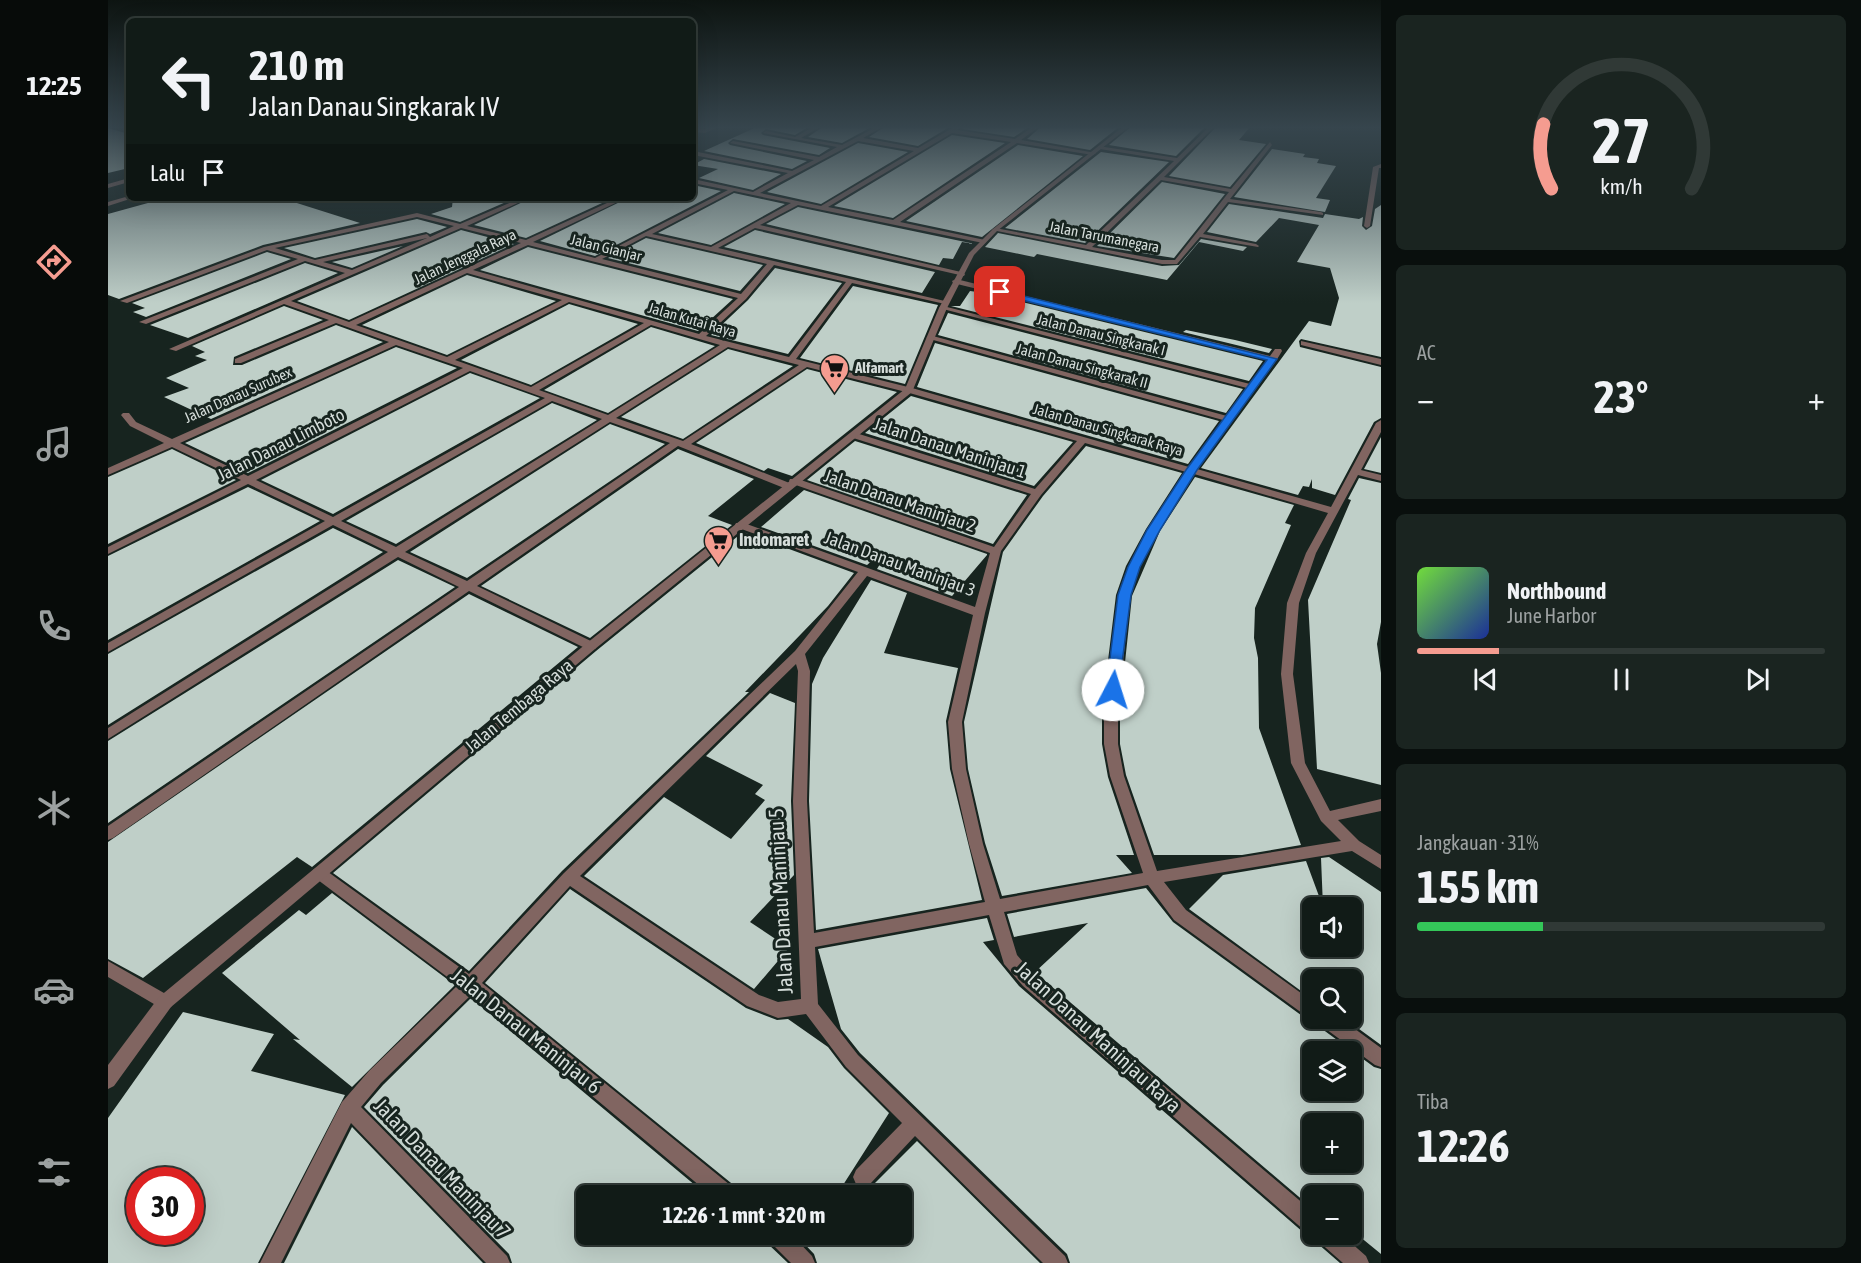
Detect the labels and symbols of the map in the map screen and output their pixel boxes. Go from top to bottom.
street label: Jalan Tarumanegara [1047,217,1161,256]
street label: Jalan Jenggala Raya [411,225,519,288]
street label: Jalan Gianjar [569,230,644,265]
pin [974,266,1025,317]
street label: Jalan Kutai Raya [646,299,738,340]
street label: Jalan Danau Singkarak I [1035,310,1167,359]
street label: Jalan Danau Singkarak II [1015,340,1150,391]
supermarket icon: Alfamart [818,352,850,394]
place label: Alfamart [854,359,904,376]
street label: Jalan Danau Surubex [181,363,294,426]
street label: Jalan Danau Singkarak Raya [1031,400,1185,459]
street label: Jalan Danau Limboto [214,403,348,486]
street label: Jalan Danau Maninjau 1 [871,413,1029,482]
street label: Jalan Danau Maninjau 2 [821,465,979,536]
supermarket icon: Indomaret [702,524,734,566]
street label: Jalan Danau Maninjau 3 [822,526,979,601]
place label: Indomaret [739,529,810,550]
street label: Jalan Tembaga Raya [460,654,577,757]
position arrow [1081,658,1145,722]
street label: Jalan Danau Maninjau 5 [763,808,797,995]
street label: Jalan Danau Maninjau Raya [1011,956,1186,1117]
street label: Jalan Danau Maninjau 6 [447,962,607,1098]
street label: Jalan Danau Maninjau 7 [370,1093,516,1244]
speed limit sign: 30 [126,1167,204,1245]

